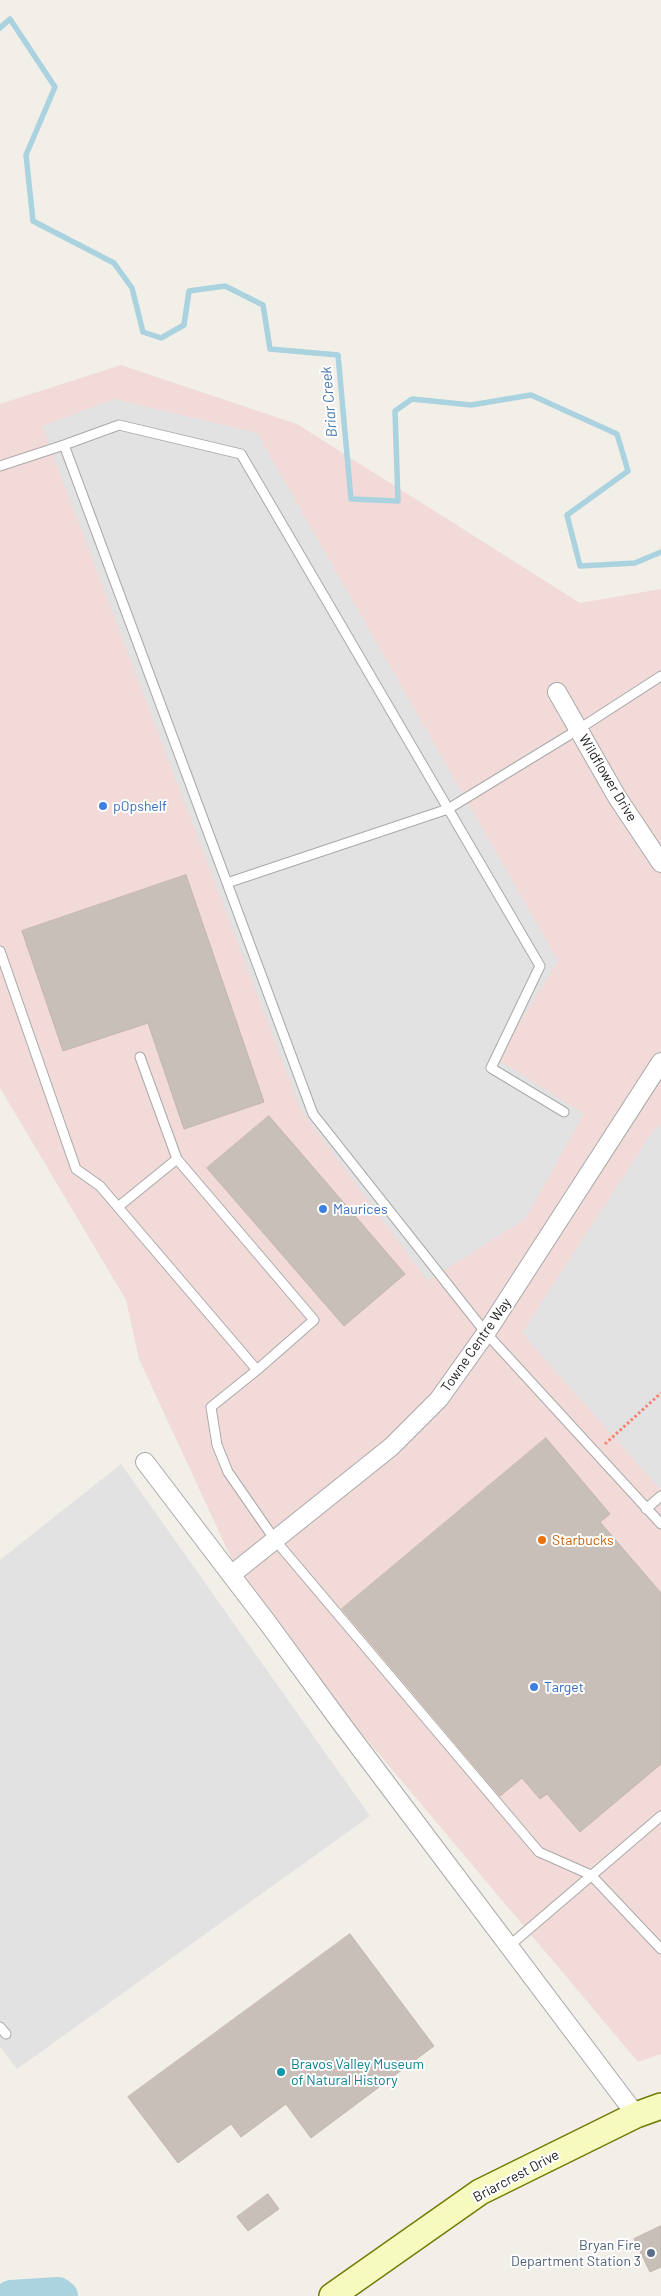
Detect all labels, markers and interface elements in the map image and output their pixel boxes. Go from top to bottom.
water label: Briar Creek [317,366,341,438]
street label: Wildflower Drive [575,731,641,825]
place label: pOpshelf [113,798,167,814]
marker: pOpshelf [97,800,109,812]
place label: Maurices [333,1201,388,1217]
marker: Maurices [317,1203,329,1215]
street label: Towne Centre Way [437,1295,515,1395]
place label: Starbucks [552,1532,614,1548]
marker: Starbucks [536,1534,548,1546]
place label: Target [544,1679,584,1695]
marker: Target [528,1681,540,1693]
place label: Bravos Valley Museum of Natural History [291,2056,424,2088]
marker: Bravos Valley Museum of Natural History [275,2066,287,2078]
street label: Briarcrest Drive [470,2146,562,2206]
place label: Bryan Fire Department Station 3 [511,2237,641,2270]
marker: Bryan Fire Department Station 3 [645,2247,657,2259]

